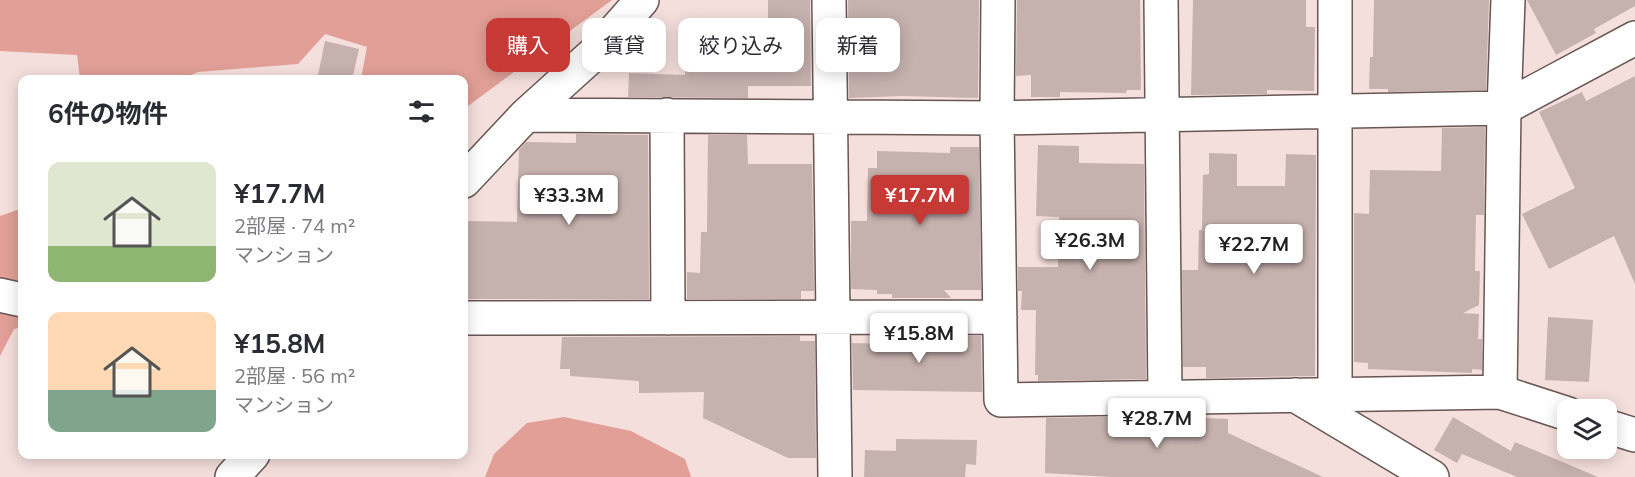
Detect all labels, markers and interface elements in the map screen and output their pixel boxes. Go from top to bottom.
chip: 購入 [486,18,570,72]
chip: 賃貸 [582,18,666,72]
chip: 絞り込み [678,18,804,72]
chip: 新着 [816,18,900,72]
icon: filters [405,95,438,128]
text: 6件の物件 [48,97,168,130]
pin: ¥33.3M [520,175,618,226]
pin: ¥17.7M [871,175,969,226]
text: ¥17.7M [234,177,325,210]
text: ¥33.3M [534,182,604,207]
text: ¥17.7M [885,182,955,207]
icon: home [96,186,168,258]
text: 2部屋 · 74 m² [234,213,355,238]
pin: ¥26.3M [1041,220,1139,271]
pin: ¥22.7M [1205,224,1303,275]
text: ¥26.3M [1055,227,1125,252]
text: ¥22.7M [1219,231,1289,256]
text: マンション [234,242,334,267]
pin: ¥15.8M [870,313,968,364]
text: ¥15.8M [884,320,954,345]
text: ¥15.8M [234,327,325,360]
icon: home [96,336,168,408]
text: 2部屋 · 56 m² [234,363,355,388]
text: マンション [234,392,334,417]
pin: ¥28.7M [1108,398,1206,449]
map controls [1557,399,1617,459]
button: layers [1557,399,1617,459]
text: ¥28.7M [1122,405,1192,430]

